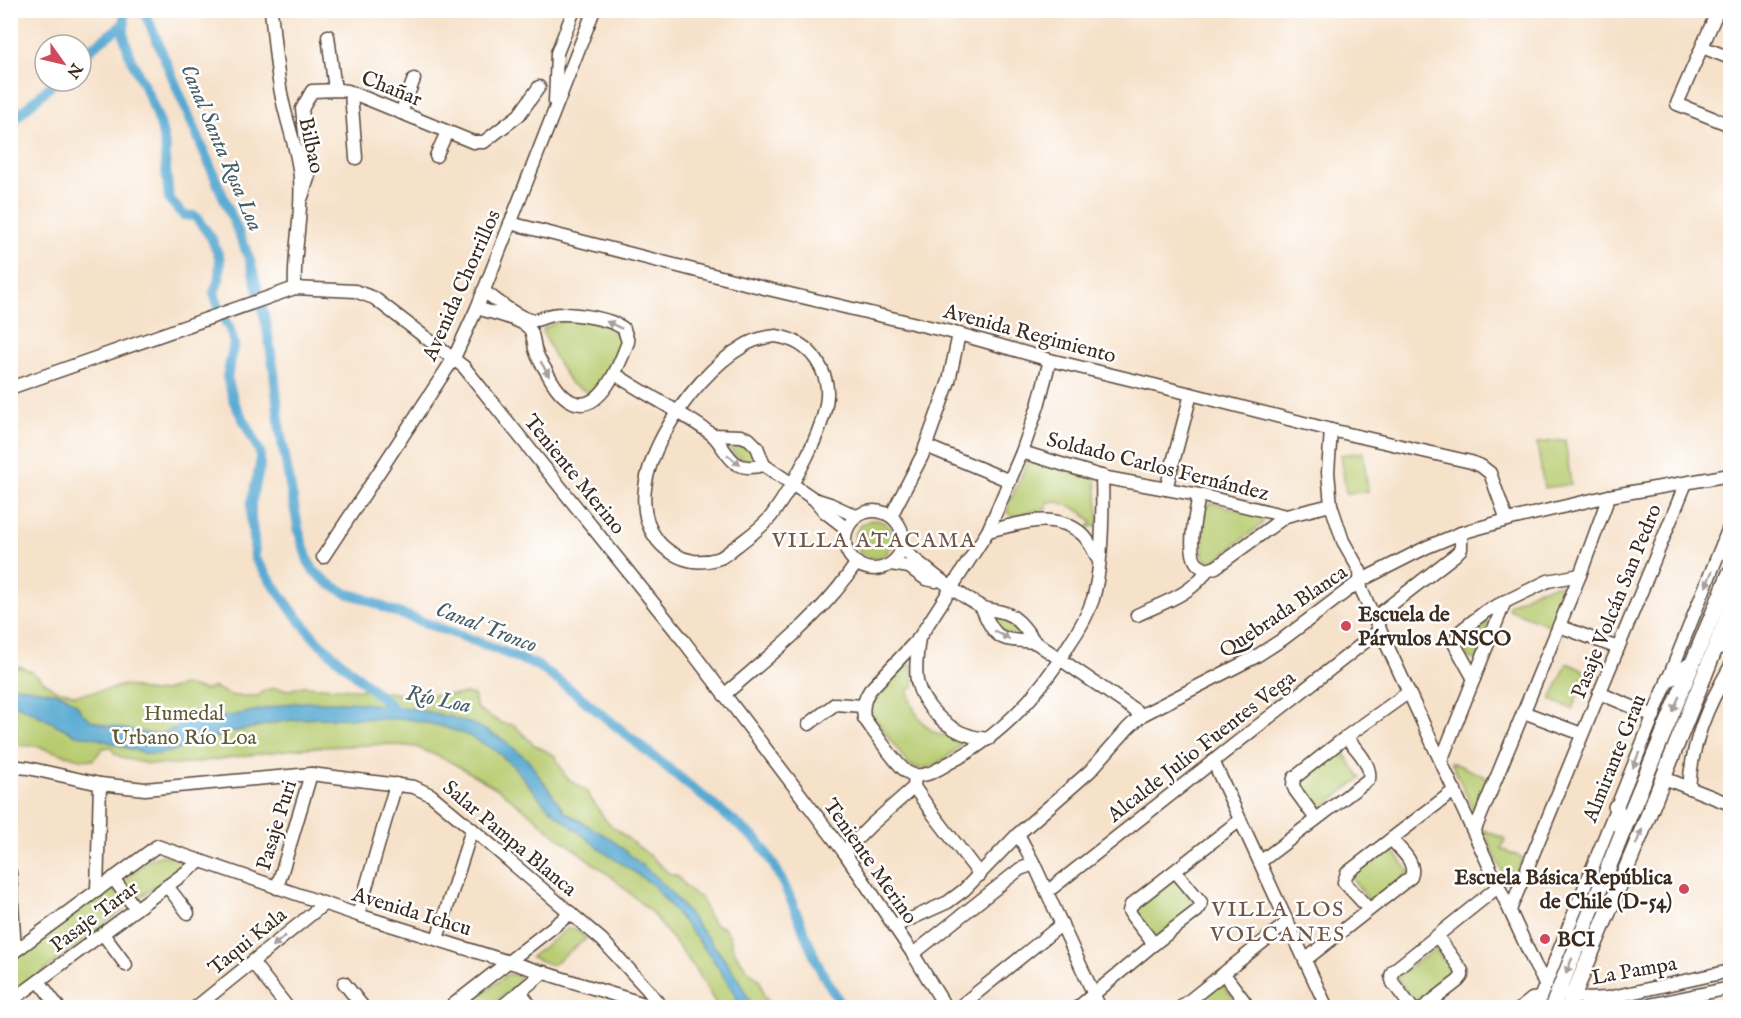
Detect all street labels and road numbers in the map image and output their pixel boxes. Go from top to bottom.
street label: Chañar [357,65,426,114]
street label: Bilbao [291,115,330,176]
street label: Avenida Chorrillos [417,206,508,366]
street label: Avenida Regimiento [939,298,1119,370]
street label: Teniente Merino [517,409,631,541]
street label: Soldado Carlos Fernández [1044,427,1272,508]
street label: Pasaje Volcán San Pedro [1566,500,1669,703]
street label: Quebrada Blanca [1215,559,1354,665]
street label: Alcalde Julio Fuentes Vega [1102,665,1302,830]
street label: Almirante Grau [1577,691,1653,827]
street label: Salar Pampa Blanca [436,775,582,904]
street label: Pasaje Puri [251,777,304,874]
street label: Teniente Merino [817,794,923,930]
street label: Pasaje Tarar [45,875,145,959]
street label: Avenida Ichcu [348,881,474,943]
street label: Taqui Kala [203,902,293,982]
street label: La Pampa [1589,951,1680,992]

